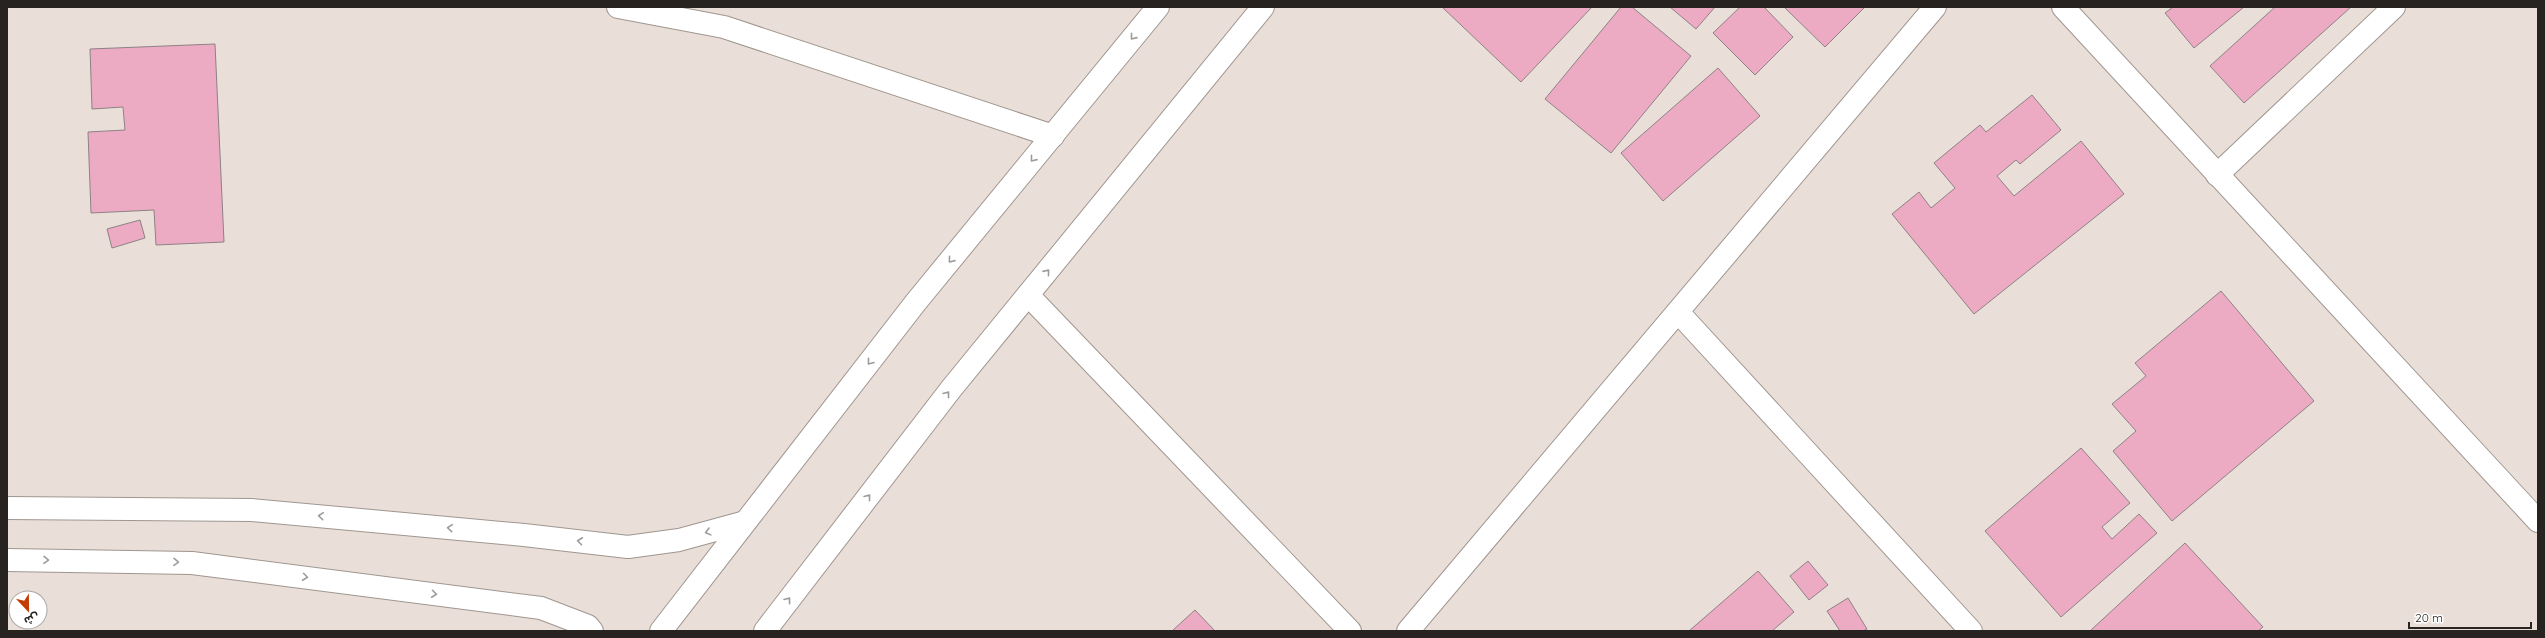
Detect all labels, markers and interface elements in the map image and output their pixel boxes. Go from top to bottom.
one-way arrow [1131,33,1138,40]
one-way arrow [1031,155,1038,162]
one-way arrow [948,255,955,263]
one-way arrow [1042,269,1049,276]
one-way arrow [868,357,875,364]
one-way arrow [942,391,949,398]
one-way arrow [863,494,870,501]
one-way arrow [318,512,324,521]
one-way arrow [447,524,453,533]
one-way arrow [704,527,711,536]
one-way arrow [577,537,583,546]
one-way arrow [43,556,49,564]
one-way arrow [173,558,179,567]
one-way arrow [302,572,308,581]
one-way arrow [431,589,437,598]
north arrow [8,590,48,630]
one-way arrow [784,598,791,605]
scale bar [2409,604,2531,630]
text: ش [22,610,41,629]
text: 20 m [2415,610,2443,625]

